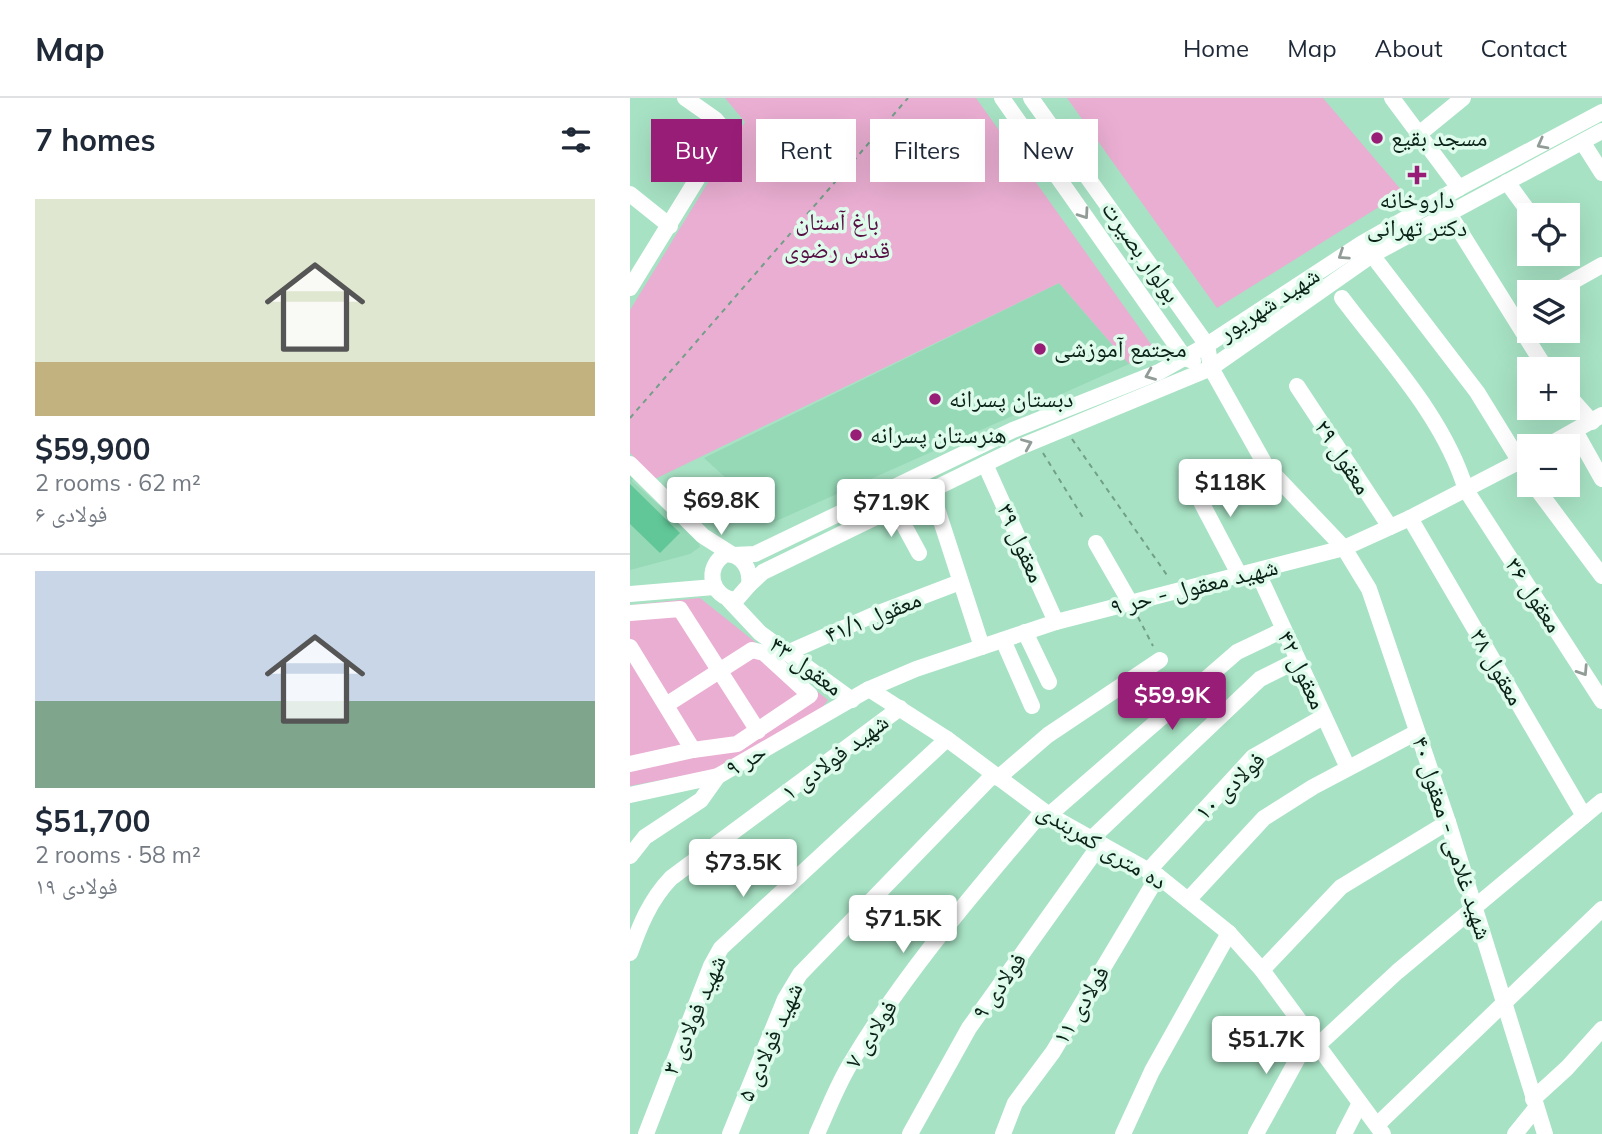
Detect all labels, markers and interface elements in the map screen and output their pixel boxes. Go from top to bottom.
text: Map [35,28,105,69]
text: Home [1183,33,1249,63]
text: Map [1287,33,1337,63]
text: About [1375,33,1443,63]
text: Contact [1481,33,1567,63]
chip: Buy [651,119,742,182]
chip: Rent [756,119,856,182]
chip: Filters [870,119,985,182]
chip: New [999,119,1098,182]
text: 7 homes [35,121,156,159]
icon: filters [557,121,595,159]
place label: مسجد بقیع [1391,122,1487,153]
marker: مسجد بقیع [1369,130,1385,146]
one-way arrow [1536,136,1549,149]
marker: داروخانه دکتر تهرانی [1409,167,1425,183]
place label: داروخانه دکتر تهرانی [1367,184,1467,242]
street label: بولوار بصیرت [1096,195,1188,308]
map controls [1517,203,1580,497]
button: locate [1517,203,1580,266]
park label: باغ آستان قدس رضوی [784,206,890,264]
one-way arrow [1076,206,1088,219]
icon: home [252,244,378,370]
one-way arrow [1338,247,1351,260]
street label: شهید شهریور [1211,259,1325,347]
button: layers [1517,280,1580,343]
place label: مجتمع آموزشی [1054,333,1187,364]
marker: مجتمع آموزشی [1032,341,1048,357]
button: + [1517,357,1580,420]
one-way arrow [1145,367,1157,381]
place label: دبستان پسرانه [949,383,1074,413]
marker: دبستان پسرانه [927,391,943,407]
street label: معقول ۲۹ [1309,413,1379,500]
place label: هنرستان پسرانه [870,419,1007,449]
marker: هنرستان پسرانه [848,427,864,443]
text: $59,900 [35,430,150,468]
button: − [1517,434,1580,497]
one-way arrow [1020,438,1033,452]
pin: $118K [1181,460,1279,519]
text: $118K [1195,467,1265,496]
text: 2 rooms · 62 m² [35,468,201,497]
pin: $69.8K [664,478,778,537]
pin: $71.9K [834,480,948,539]
text: $69.8K [683,485,759,514]
text: $71.9K [853,487,929,516]
street label: معقول ۳۹ [991,498,1053,587]
text: فولادی ۶ [35,499,107,528]
street label: شهید معقول - حر ۹ [1107,551,1281,621]
street label: معقول ۳۶ [1500,551,1570,638]
street label: معقول ۴۱/۱ [820,583,925,649]
icon: home [252,616,378,742]
street label: معقول ۳۸ [1464,623,1532,710]
street label: معقول ۴۲ [1272,625,1334,714]
street label: معقول ۴۳ [764,629,849,702]
one-way arrow [1574,663,1587,676]
pin: $59.9K [1115,672,1229,732]
text: $59.9K [1134,680,1210,709]
street label: شهید فولادی ۱ [775,706,894,806]
street label: شهید غلامی - معقول ۴۰ [1406,732,1500,943]
street label: حر ۹ [720,736,771,783]
street label: فولادی ۱۰ [1188,745,1271,826]
street label: ده متری کمربندی [1032,795,1173,896]
text: $51,700 [35,802,150,840]
text: 2 rooms · 58 m² [35,840,201,869]
pin: $73.5K [686,840,800,899]
text: $73.5K [705,847,781,876]
text: فولادی ۱۹ [35,871,118,900]
pin: $71.5K [846,896,960,955]
text: $71.5K [865,903,941,932]
street label: فولادی ۹ [964,946,1032,1025]
street label: شهید فولادی ۳ [655,950,732,1079]
street label: فولادی ۱۱ [1045,960,1115,1049]
street label: شهید فولادی ۵ [730,978,809,1106]
street label: فولادی ۷ [837,994,903,1073]
pin: $51.7K [1209,1016,1323,1076]
text: $51.7K [1228,1024,1304,1053]

